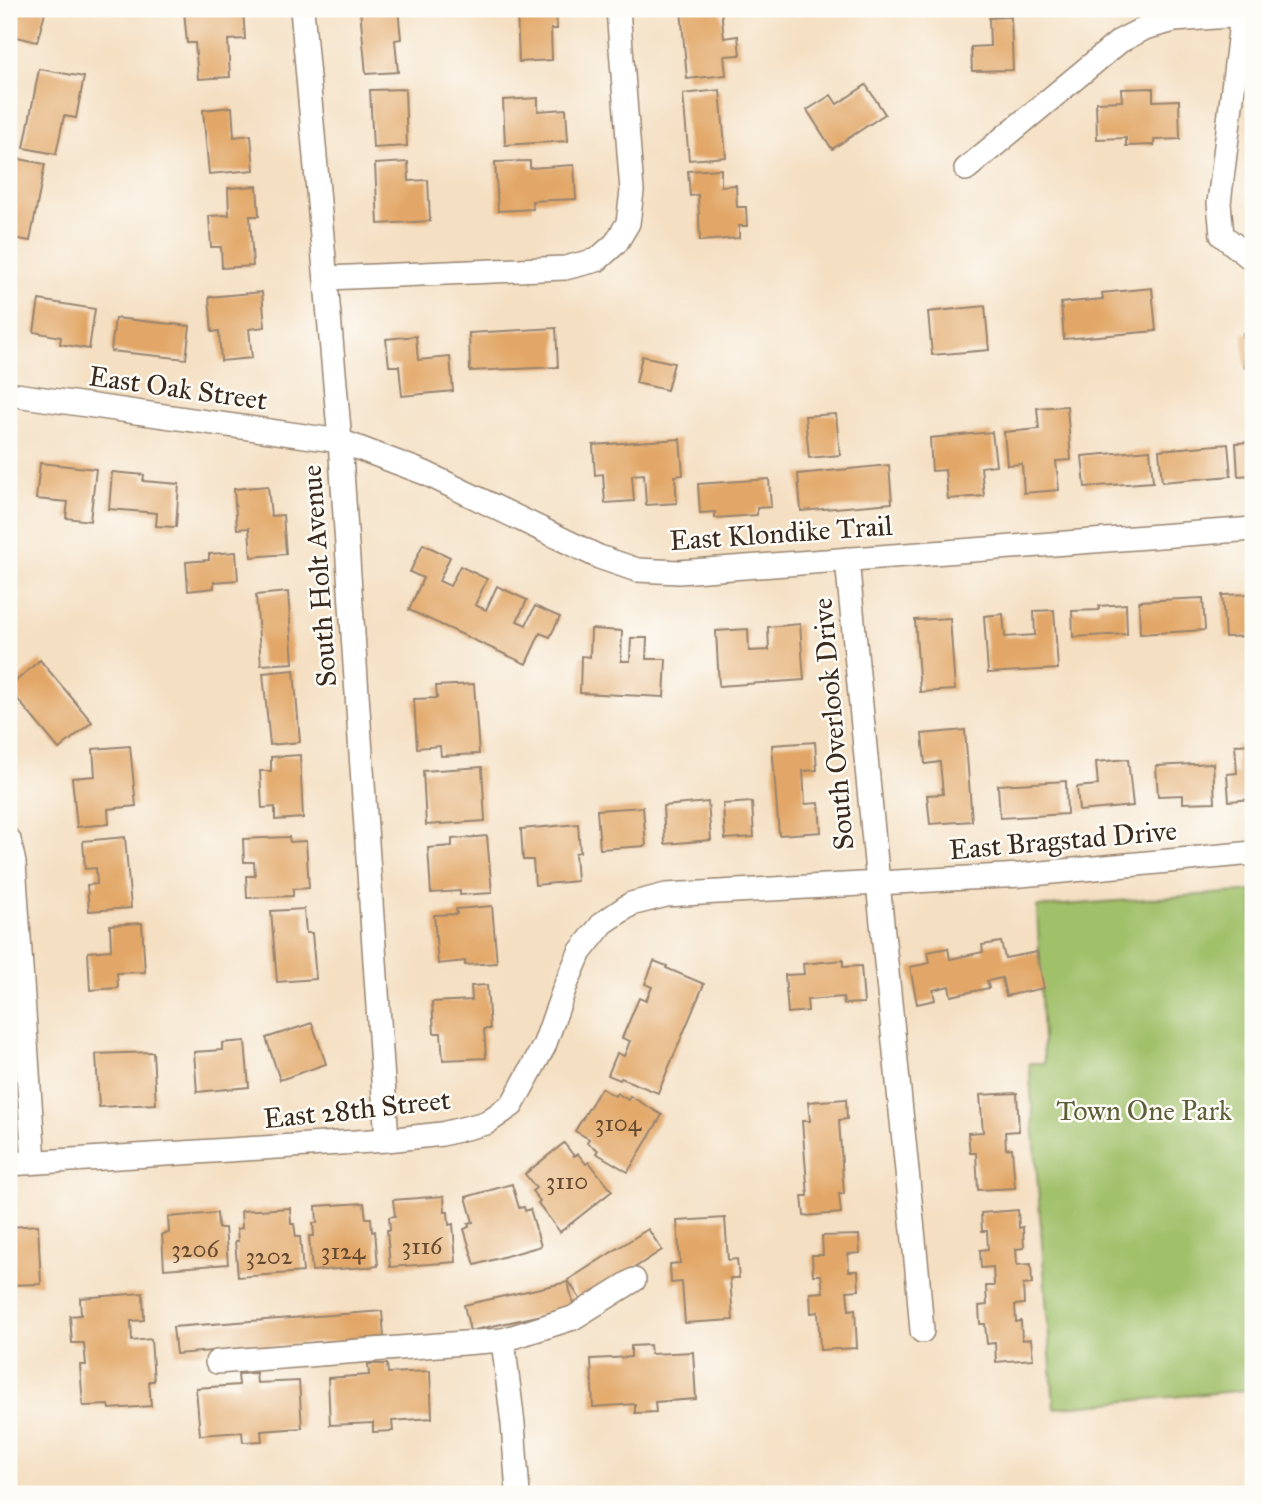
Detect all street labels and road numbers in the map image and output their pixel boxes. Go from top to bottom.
street label: East Oak Street [87,358,270,418]
street label: South Holt Avenue [294,464,344,688]
street label: East Klondike Trail [668,508,894,558]
street label: South Overlook Drive [805,596,861,852]
street label: East Bragstad Drive [948,813,1178,867]
street label: East 28th Street [262,1082,452,1136]

